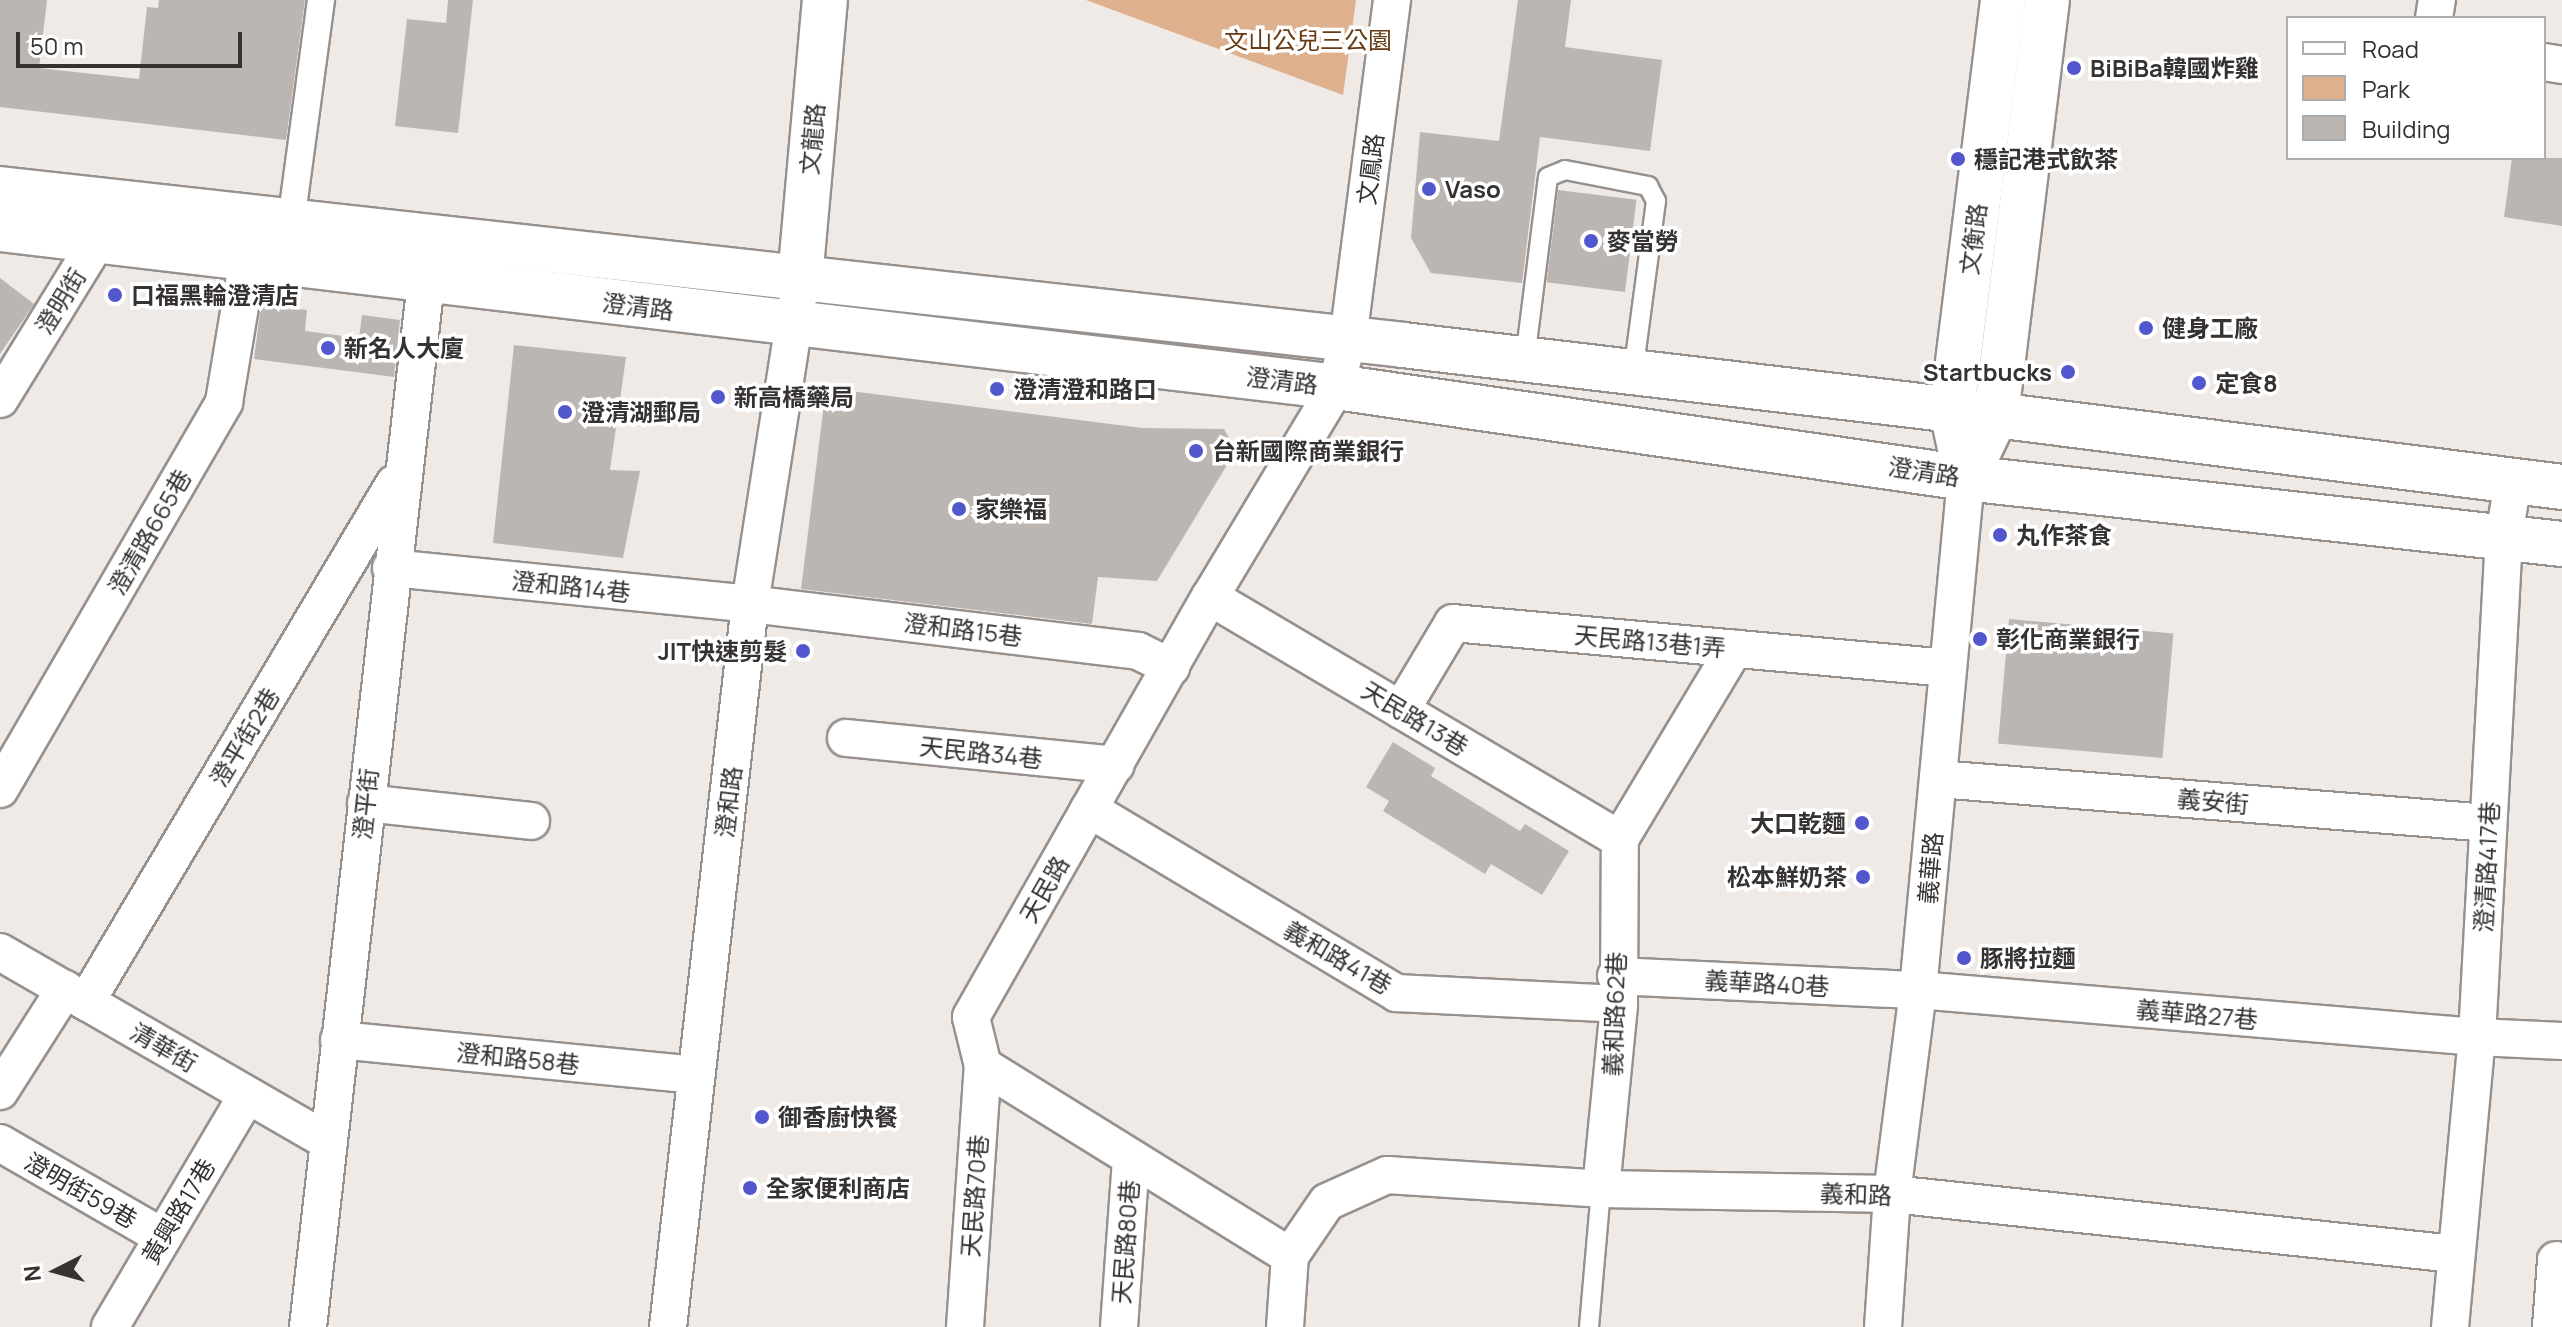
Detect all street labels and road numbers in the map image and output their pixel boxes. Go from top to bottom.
street label: 文龍路 [795,102,829,176]
street label: 文鳳路 [1351,132,1389,206]
street label: 文衡路 [1954,202,1992,276]
street label: 澄明街 [29,263,91,339]
street label: 澄清路 [601,287,675,325]
street label: 澄清路 [1245,361,1319,399]
street label: 澄清路 [1886,451,1962,491]
street label: 澄清路665巷 [102,464,196,600]
street label: 澄和路14巷 [510,565,632,607]
street label: 澄和路15巷 [902,607,1024,651]
street label: 天民路13巷1弄 [1573,620,1727,662]
street label: 天民路13巷 [1357,675,1473,761]
street label: 澄平街2巷 [203,683,285,791]
street label: 天民路34巷 [918,731,1044,773]
street label: 澄和路 [709,765,747,839]
street label: 澄平街 [347,767,383,841]
street label: 義安街 [2176,784,2250,818]
street label: 澄清路417巷 [2468,801,2504,933]
street label: 義華路 [1913,831,1947,905]
street label: 天民路 [1014,851,1074,927]
street label: 義和路41巷 [1279,915,1397,999]
street label: 義和路62巷 [1597,951,1631,1077]
street label: 義華路40巷 [1704,965,1830,1001]
street label: 義華路27巷 [2135,994,2259,1034]
street label: 清華街 [126,1017,202,1077]
street label: 澄和路58巷 [455,1037,581,1079]
street label: 天民路70巷 [955,1134,993,1258]
street label: 澄明街59巷 [20,1146,142,1234]
street label: 黃興路17巷 [135,1153,221,1269]
street label: 義和路 [1820,1178,1892,1210]
street label: 天民路80巷 [1106,1179,1144,1305]

